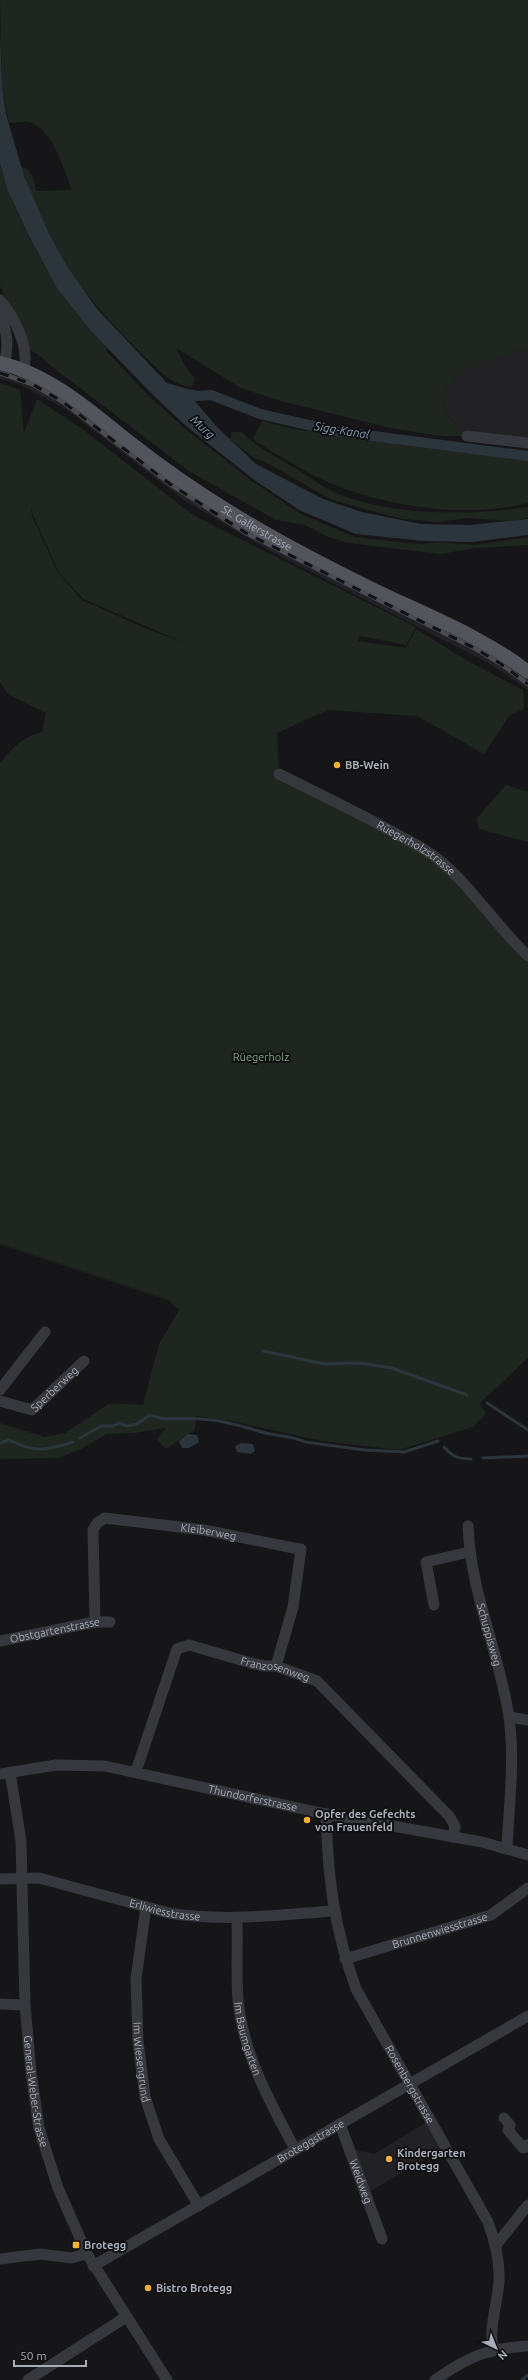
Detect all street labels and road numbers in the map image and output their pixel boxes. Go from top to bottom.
street label: St. Gallerstrasse [220,503,294,553]
street label: Rüegerholzstrasse [375,818,458,878]
street label: Sperberweg [28,1364,80,1414]
street label: Kleiberweg [180,1521,237,1542]
street label: Schuppisweg [475,1602,504,1667]
street label: Obstgartenstrasse [9,1616,100,1645]
street label: Franzosenweg [239,1654,311,1684]
street label: Thundorferstrasse [207,1783,299,1814]
street label: Erliwiesstrasse [128,1897,201,1923]
street label: Brunnenwiesstrasse [391,1910,489,1950]
street label: Im Baumgarten [232,2001,264,2077]
street label: Im Wiesengrund [131,2022,152,2104]
street label: General-Weber-Strasse [22,2035,51,2149]
street label: Rosenbergstrasse [383,2043,437,2126]
street label: Broteggstrasse [275,2117,346,2165]
street label: Weidweg [347,2158,374,2205]

